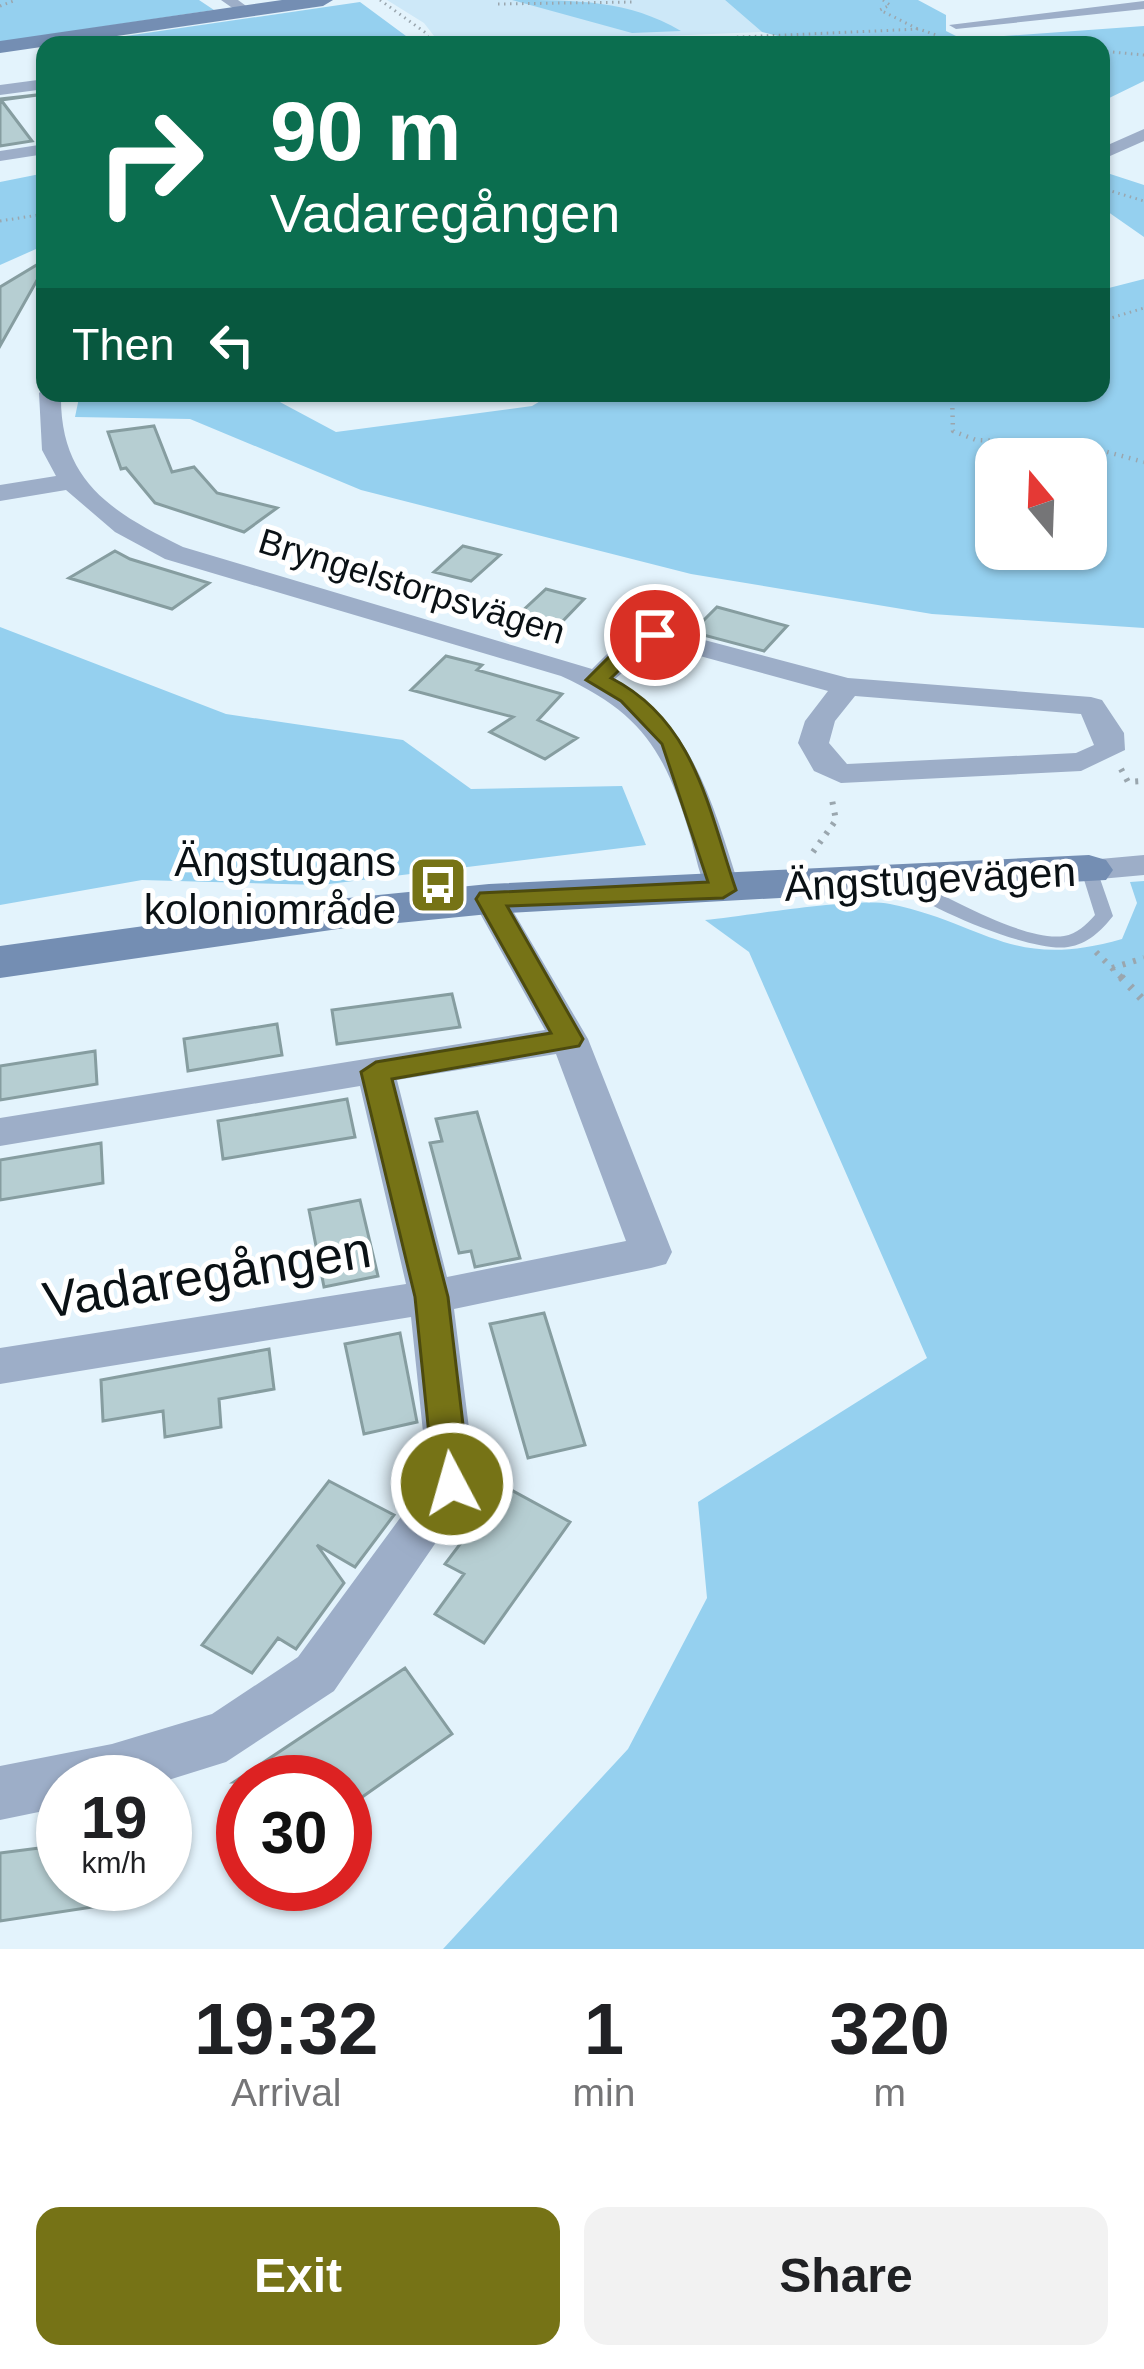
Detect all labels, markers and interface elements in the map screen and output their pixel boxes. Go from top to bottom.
icon: right [72,84,228,240]
text: 90 m [270,84,461,178]
text: Vadaregången [270,183,620,243]
icon: left [199,312,265,378]
text: Then [72,319,175,370]
north arrow [975,438,1107,570]
map controls [975,438,1107,570]
street label: Bryngelstorpsvägen [254,520,570,652]
pin [604,584,706,686]
icon: arrive [622,602,688,668]
place label: Ängstugans koloniområde [144,838,396,933]
street label: Ängstugevägen [783,848,1077,910]
bus stop icon: Ängstugans koloniområde [407,854,469,916]
street label: Vadaregången [39,1221,375,1329]
position arrow [389,1421,515,1547]
speed limit sign: 30 [216,1755,372,1911]
text: 19 [81,1784,147,1851]
text: km/h [81,1846,147,1879]
text: 19:32 [194,1989,378,2069]
text: 1 [584,1989,624,2069]
text: 320 [830,1989,950,2069]
text: Arrival [231,2071,342,2114]
text: min [573,2071,635,2114]
text: m [873,2071,906,2114]
button: Exit [36,2207,560,2345]
button: Share [584,2207,1108,2345]

